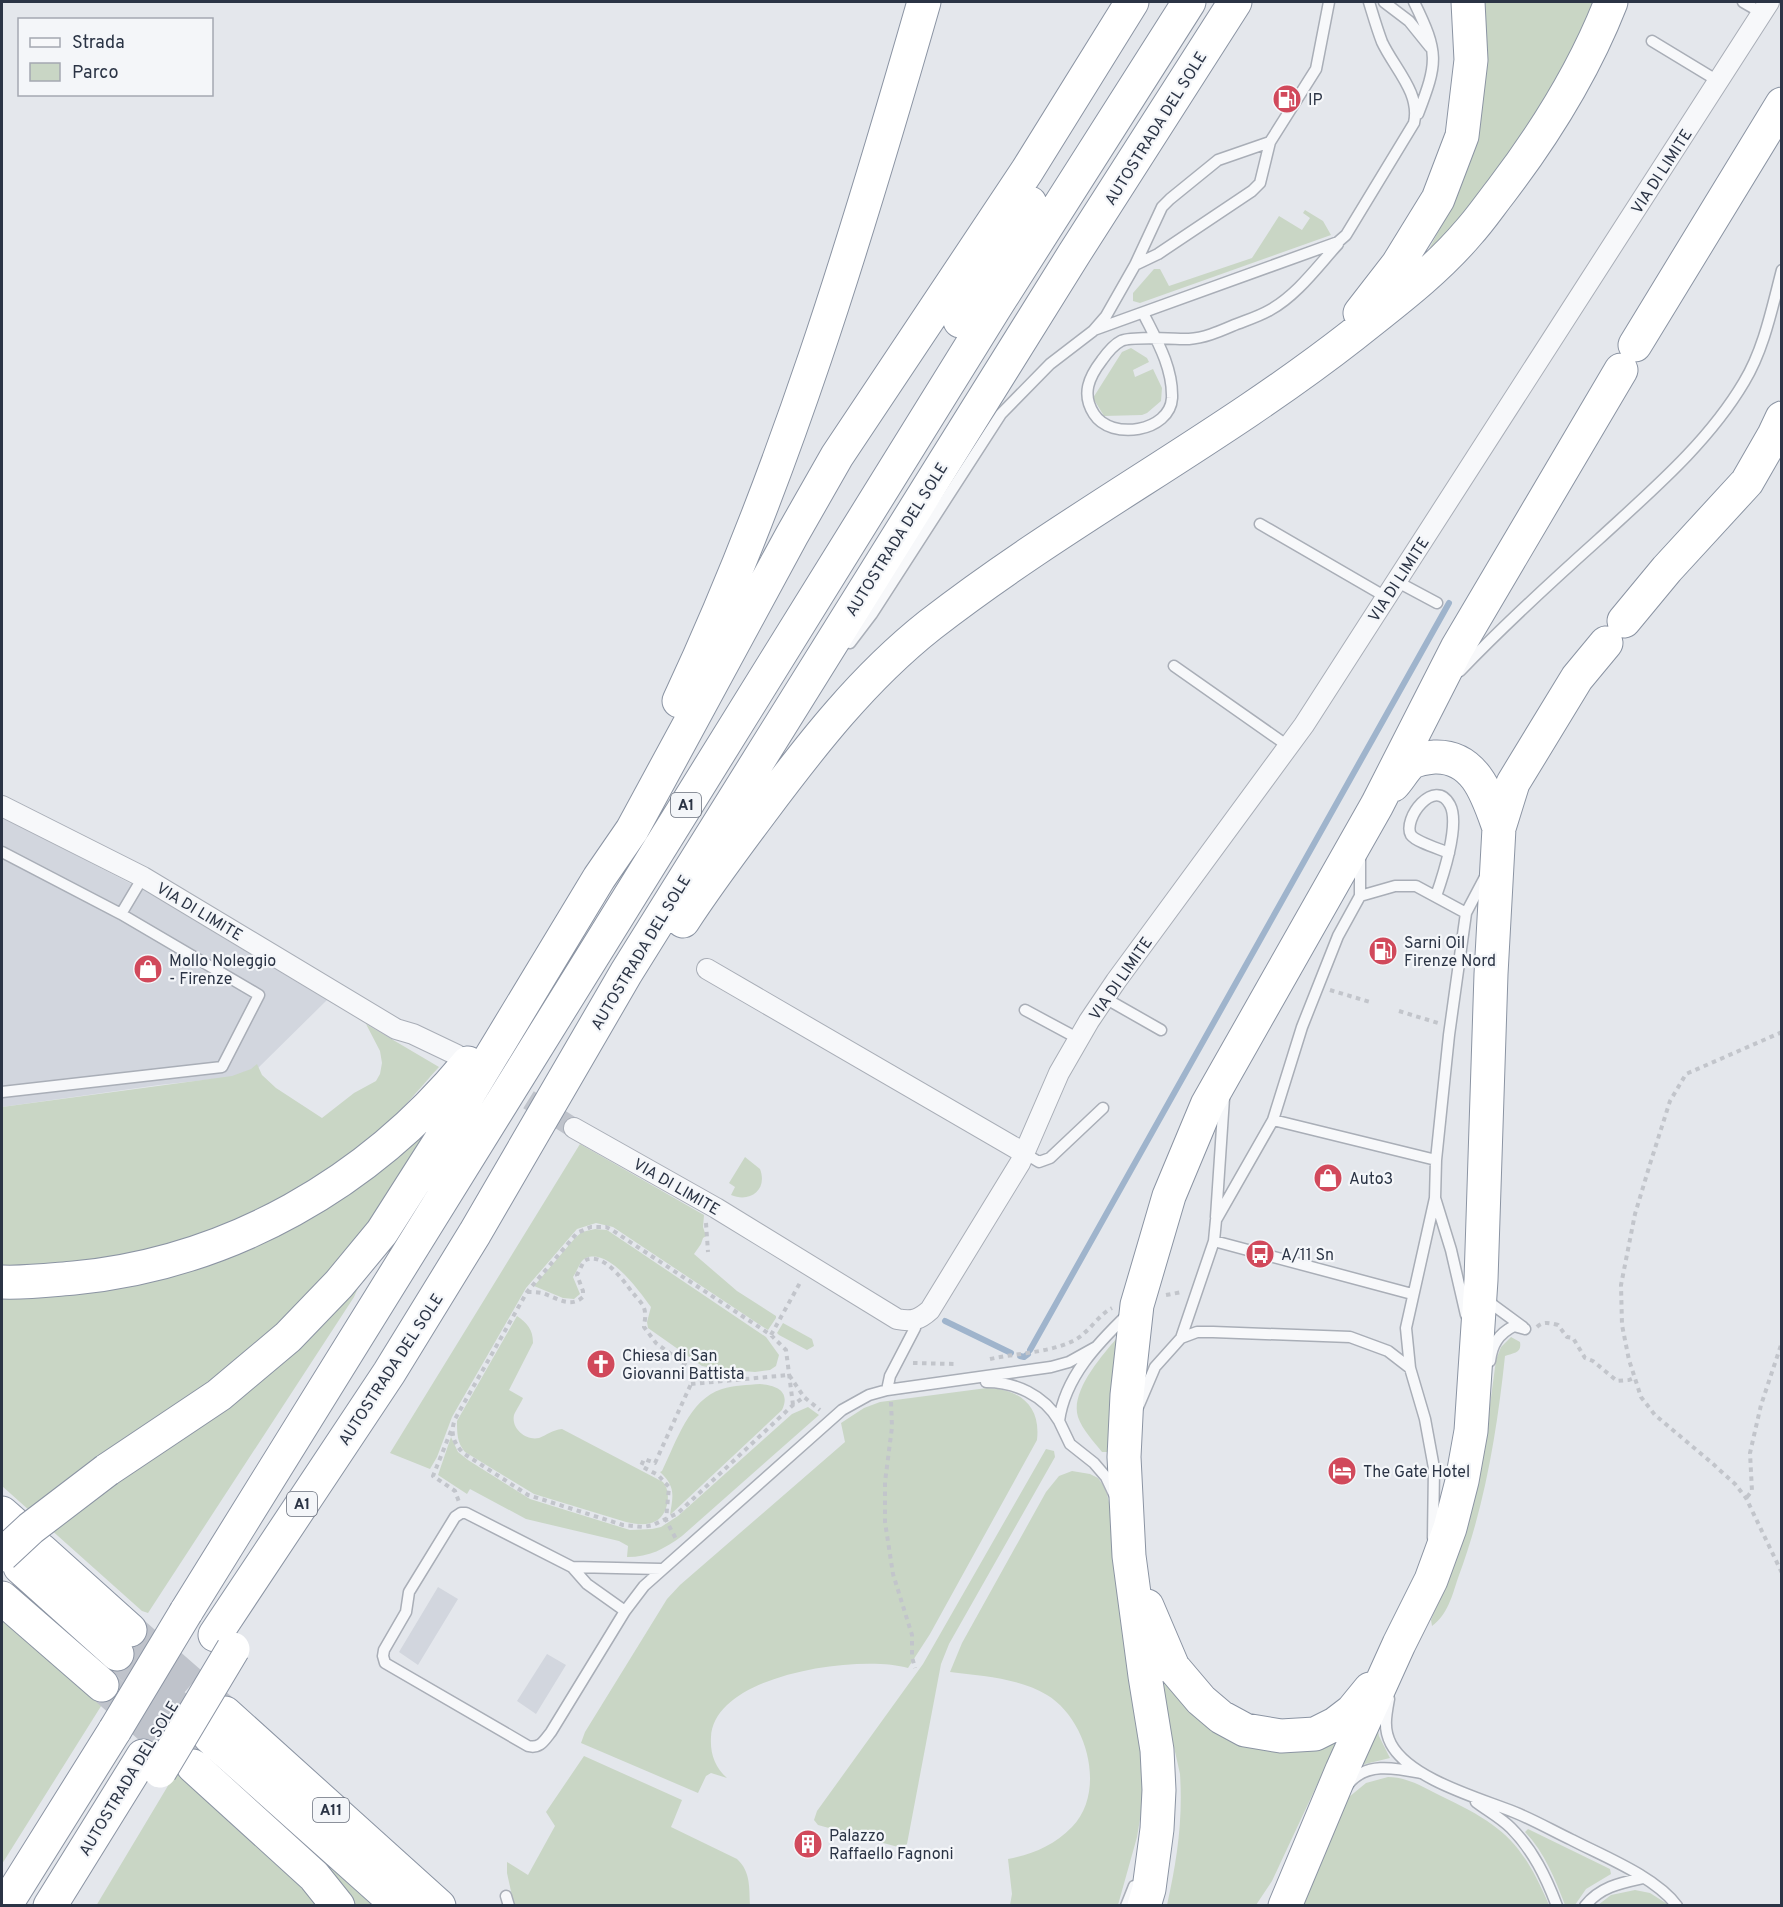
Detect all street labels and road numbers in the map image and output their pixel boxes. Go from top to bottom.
street label: AUTOSTRADA DEL SOLE [1101,49,1212,210]
street label: VIA DI LIMITE [1628,126,1698,218]
street label: AUTOSTRADA DEL SOLE [842,460,953,621]
street label: VIA DI LIMITE [1365,534,1435,626]
road number: A1 [671,793,701,817]
street label: AUTOSTRADA DEL SOLE [587,872,696,1034]
street label: VIA DI LIMITE [152,879,246,946]
street label: VIA DI LIMITE [1086,934,1158,1025]
street label: VIA DI LIMITE [629,1155,723,1221]
street label: AUTOSTRADA DEL SOLE [335,1290,448,1450]
road number: A1 [287,1492,317,1516]
street label: AUTOSTRADA DEL SOLE [75,1698,184,1860]
road number: A11 [313,1798,349,1822]

